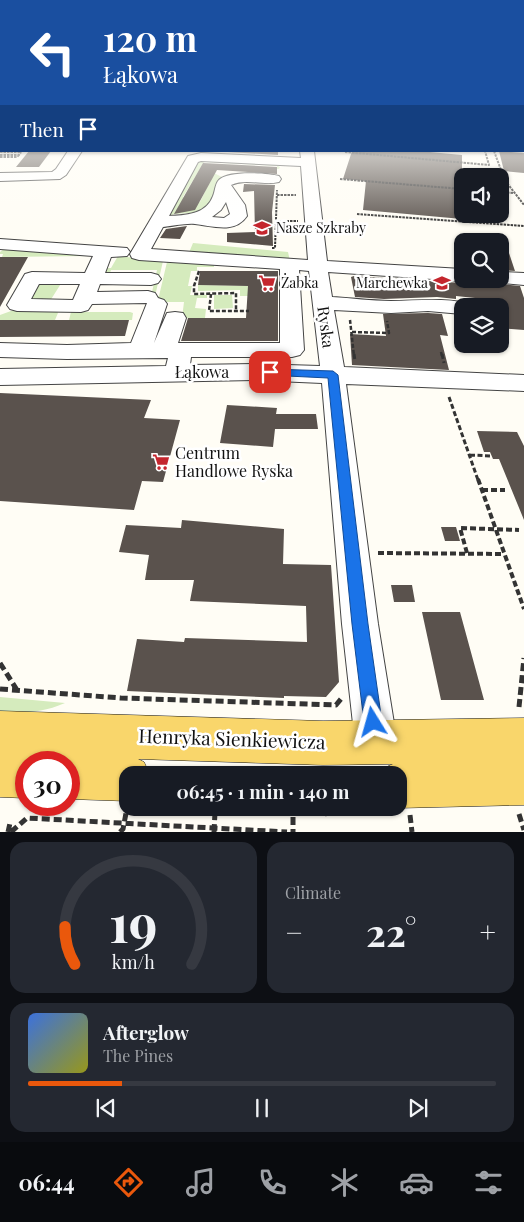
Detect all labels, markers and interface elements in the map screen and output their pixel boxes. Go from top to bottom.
text: 120 m [103,14,197,61]
icon: left [20,20,85,85]
text: Łąkowa [103,59,178,89]
icon: arrive [74,115,102,143]
text: Then [20,116,64,142]
map controls [454,168,509,353]
button: sound [454,168,509,223]
school or university icon: Nasze Szkraby [252,218,272,238]
place label: Nasze Szkraby [276,218,366,237]
button: search [454,233,509,288]
supermarket icon: Żabka [257,273,277,293]
place label: Żabka [281,273,319,292]
place label: Marchewka [356,273,428,292]
school or university icon: Marchewka [432,273,452,293]
button: layers [454,298,509,353]
street label: Ryska [313,305,340,349]
pin [249,351,291,393]
icon: arrive [256,358,284,386]
street label: Łąkowa [175,361,229,382]
place label: Centrum Handlowe Ryska [175,442,293,481]
supermarket icon: Centrum Handlowe Ryska [151,452,171,472]
position arrow [346,695,398,747]
street label: Henryka Sienkiewicza [138,722,326,754]
speed limit sign: 30 [15,751,80,816]
text: 06:45 · 1 min · 140 m [177,778,349,804]
text: Climate [285,882,341,903]
text: 19 [109,887,158,956]
text: 22° [366,906,417,957]
text: − [285,913,303,950]
text: + [480,913,496,950]
text: km/h [112,950,155,973]
text: Afterglow [103,1019,189,1045]
text: The Pines [103,1045,173,1066]
icon: previous [92,1094,120,1122]
icon: pause [248,1094,276,1122]
icon: next [404,1094,432,1122]
icon: directions [111,1165,146,1200]
icon: music [183,1165,218,1200]
icon: phone [255,1165,290,1200]
icon: climate [327,1165,362,1200]
icon: car [399,1165,434,1200]
icon: filters [471,1165,506,1200]
text: 06:44 [18,1167,75,1197]

